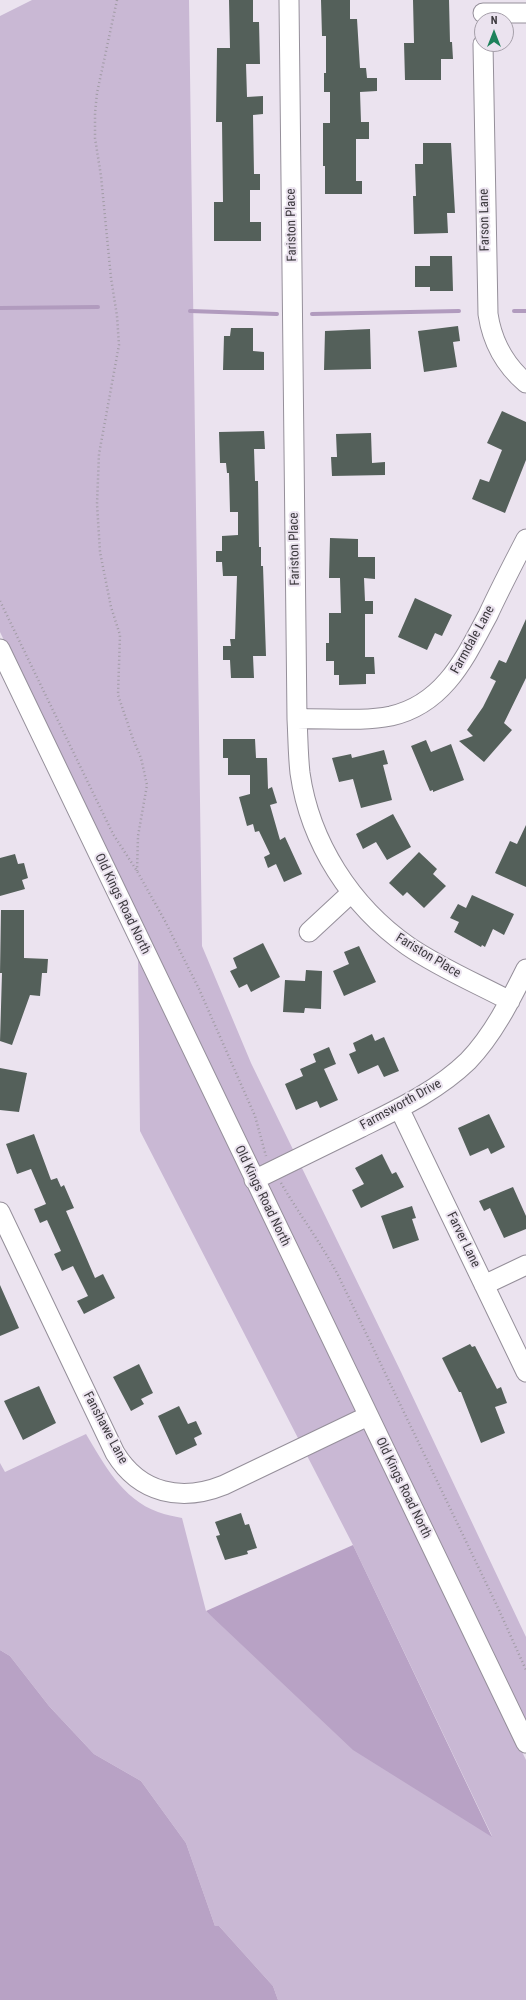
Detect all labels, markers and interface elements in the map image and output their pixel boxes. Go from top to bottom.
north arrow [474,12,514,52]
text: N [491,14,497,27]
street label: Fariston Place [284,188,300,262]
street label: Farson Lane [477,188,493,252]
street label: Fariston Place [287,512,303,586]
street label: Farmdale Lane [448,603,498,677]
street label: Old Kings Road North [91,851,153,957]
street label: Fariston Place [393,930,463,982]
street label: Farmsworth Drive [358,1076,444,1134]
street label: Old Kings Road North [231,1143,293,1249]
street label: Farver Lane [443,1210,483,1270]
street label: Fanshawe Lane [79,1389,131,1467]
street label: Old Kings Road North [372,1435,434,1541]

